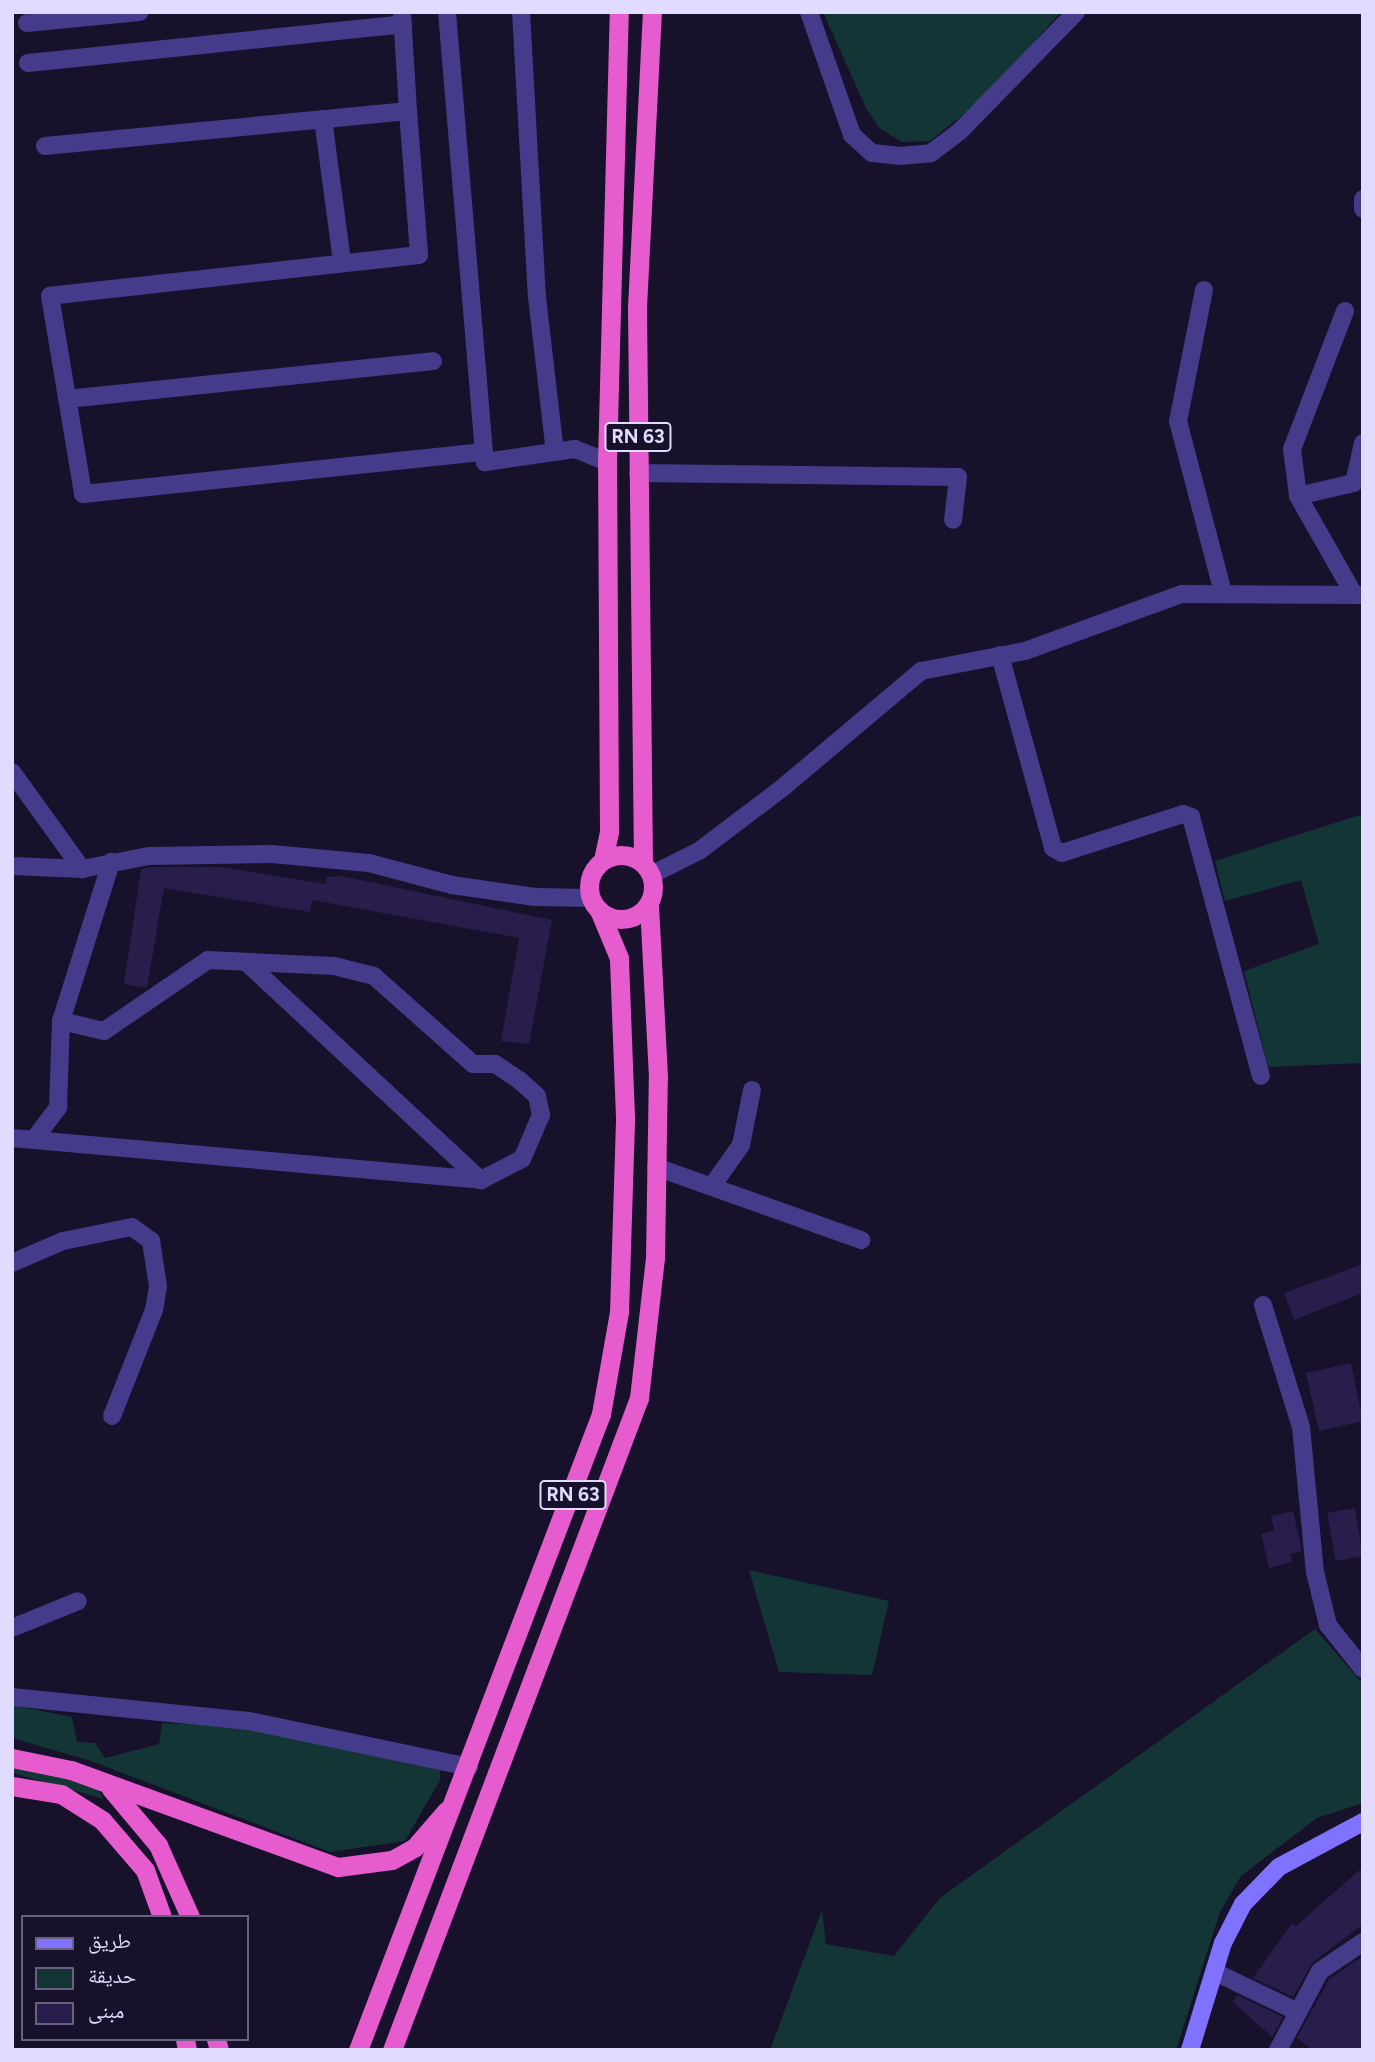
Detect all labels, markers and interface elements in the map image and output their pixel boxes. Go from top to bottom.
road number: RN 63 [603,422,673,452]
road number: RN 63 [538,1480,608,1511]
legend [21,1915,248,2041]
text: طريق [88,1928,131,1953]
text: حديقة [88,1963,136,1988]
text: مبنى [88,1998,124,2023]

